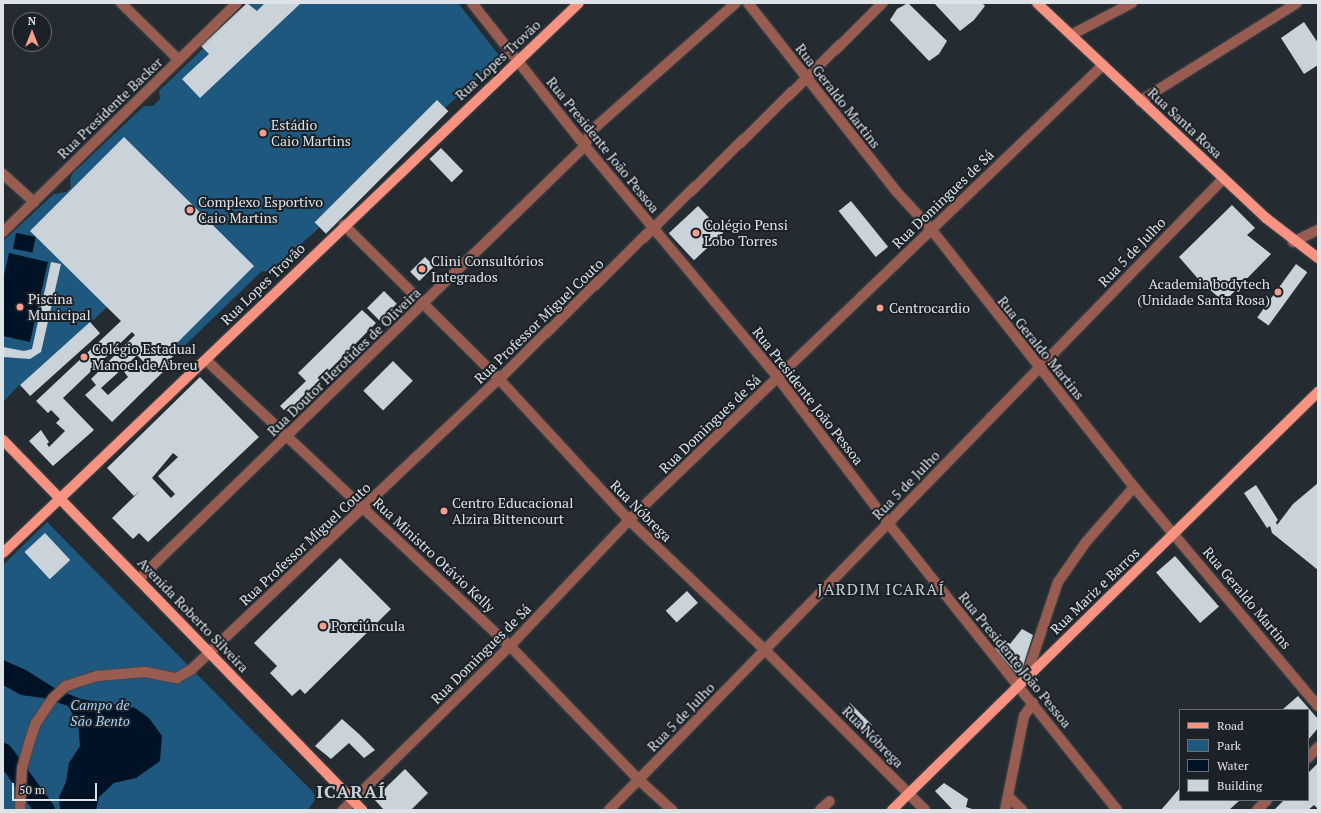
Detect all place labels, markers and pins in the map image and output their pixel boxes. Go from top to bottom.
place label: Estádio Caio Martins [271,117,351,150]
marker: Estádio Caio Martins [258,128,268,138]
place label: Complexo Esportivo Caio Martins [198,194,323,226]
marker: Complexo Esportivo Caio Martins [185,205,195,215]
place label: Colégio Pensi Lobo Torres [704,217,788,250]
marker: Colégio Pensi Lobo Torres [691,228,701,238]
place label: Clini Consultórios Integrados [431,253,544,286]
marker: Clini Consultórios Integrados [416,263,428,275]
place label: Academia bodytech (Unidade Santa Rosa) [1137,276,1270,308]
marker: Academia bodytech (Unidade Santa Rosa) [1273,287,1283,297]
place label: Piscina Municipal [28,291,91,324]
place label: Centrocardio [889,300,970,316]
marker: Piscina Municipal [15,302,25,312]
marker: Centrocardio [874,302,886,314]
place label: Colégio Estadual Manoel de Abreu [92,341,198,374]
marker: Colégio Estadual Manoel de Abreu [79,352,89,362]
place label: Centro Educacional Alzira Bittencourt [452,495,573,528]
marker: Centro Educacional Alzira Bittencourt [439,506,449,516]
place label: Porciúncula [331,618,405,634]
marker: Porciúncula [318,621,328,631]

